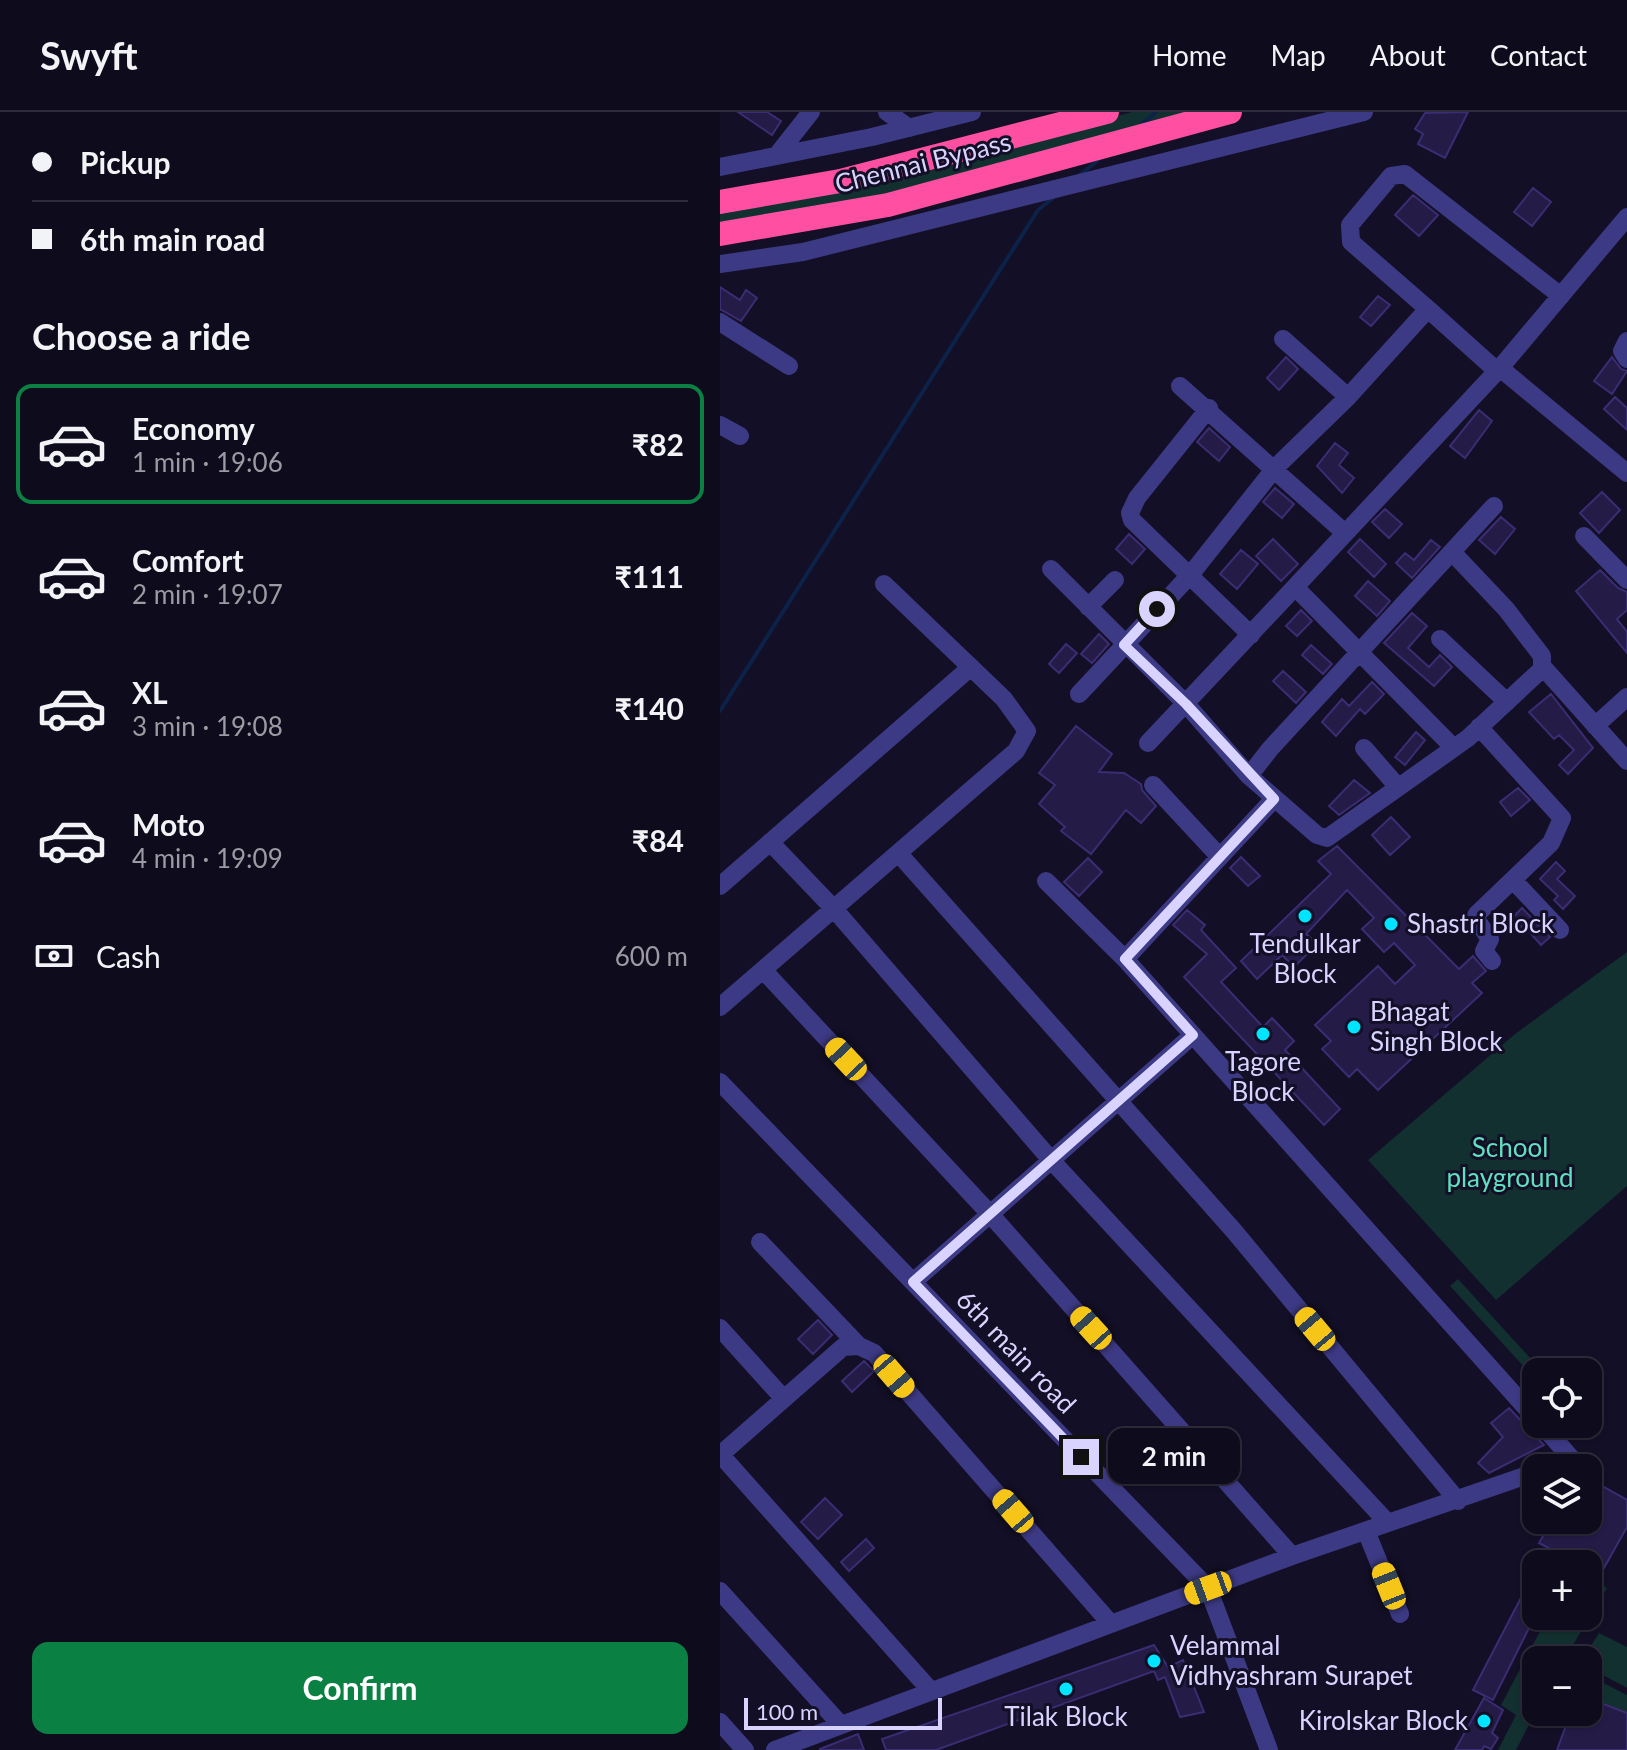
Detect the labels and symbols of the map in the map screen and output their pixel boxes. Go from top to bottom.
street label: Chennai Bypass [831,125,1014,199]
route start [1139,591,1175,627]
marker: Tendulkar Block [1296,907,1314,925]
place label: Shastri Block [1407,907,1555,939]
marker: Shastri Block [1382,915,1400,933]
place label: Tendulkar Block [1249,927,1361,989]
place label: Bhagat Singh Block [1370,995,1503,1057]
marker: Bhagat Singh Block [1345,1018,1363,1036]
marker: Tagore Block [1254,1025,1272,1043]
car [821,1033,871,1085]
place label: Tagore Block [1225,1045,1301,1107]
park label: School playground [1446,1131,1574,1193]
street label: 6th main road [950,1283,1083,1419]
car [1066,1302,1116,1354]
car [1290,1303,1340,1355]
car [869,1350,919,1402]
callout: 2 min [1109,1429,1241,1485]
route end [1063,1439,1099,1475]
car [988,1485,1038,1537]
car [1369,1559,1409,1613]
car [1181,1569,1235,1607]
place label: Velammal Vidhyashram Surapet [1170,1629,1413,1691]
marker: Velammal Vidhyashram Surapet [1145,1652,1163,1670]
marker: Tilak Block [1057,1680,1075,1698]
scale bar [744,1694,942,1730]
place label: Tilak Block [1004,1700,1129,1732]
place label: Kirolskar Block [1299,1704,1469,1736]
marker: Kirolskar Block [1475,1712,1493,1730]

